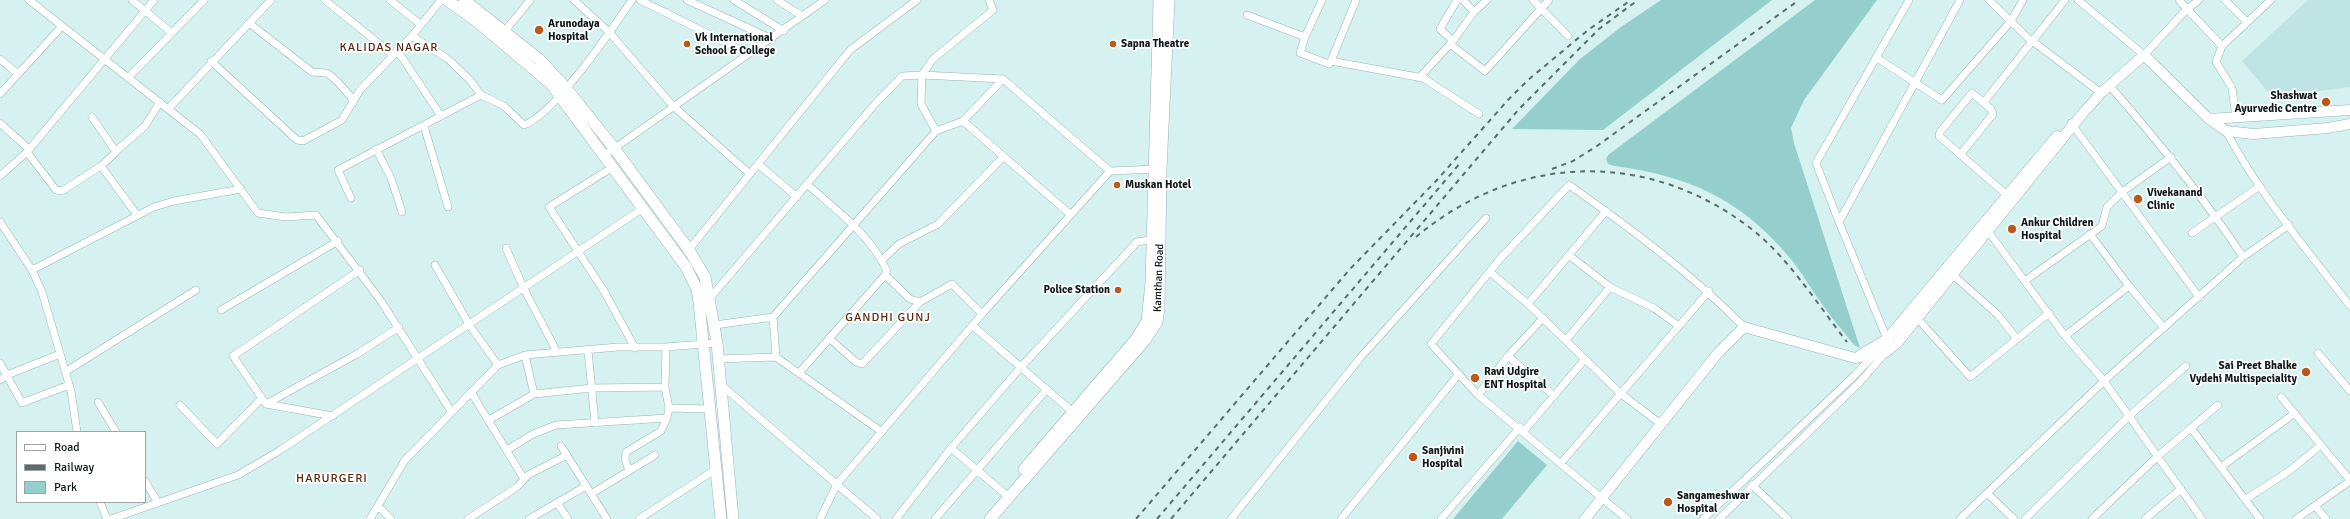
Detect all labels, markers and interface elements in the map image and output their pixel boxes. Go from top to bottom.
place label: Arunodaya Hospital [548,17,600,43]
marker: Arunodaya Hospital [533,24,545,36]
place label: Vk International School & College [695,31,775,57]
place label: Sapna Theatre [1121,37,1189,51]
marker: Vk International School & College [682,39,692,49]
marker: Sapna Theatre [1108,39,1118,49]
district label: KALIDAS NAGAR [339,41,439,55]
place label: Shashwat Ayurvedic Centre [2234,89,2317,115]
marker: Shashwat Ayurvedic Centre [2320,96,2332,108]
place label: Muskan Hotel [1125,178,1191,192]
marker: Muskan Hotel [1112,180,1122,190]
place label: Vivekanand Clinic [2147,186,2203,212]
marker: Vivekanand Clinic [2132,193,2144,205]
place label: Ankur Children Hospital [2021,216,2093,242]
marker: Ankur Children Hospital [2006,223,2018,235]
street label: Kamthan Road [1151,244,1167,312]
place label: Police Station [1043,283,1110,297]
marker: Police Station [1113,285,1123,295]
district label: GANDHI GUNJ [845,311,931,325]
place label: Sai Preet Bhalke Vydehi Multispeciality [2189,359,2297,385]
place label: Ravi Udgire ENT Hospital [1484,365,1546,391]
marker: Sai Preet Bhalke Vydehi Multispeciality [2300,366,2312,378]
marker: Ravi Udgire ENT Hospital [1469,372,1481,384]
legend [16,431,146,503]
text: Road [54,440,80,455]
place label: Sanjivini Hospital [1422,444,1464,470]
marker: Sanjivini Hospital [1407,451,1419,463]
text: Railway [54,460,94,475]
district label: HARURGERI [296,472,368,486]
text: Park [54,480,77,495]
place label: Sangameshwar Hospital [1677,489,1750,515]
marker: Sangameshwar Hospital [1662,496,1674,508]

